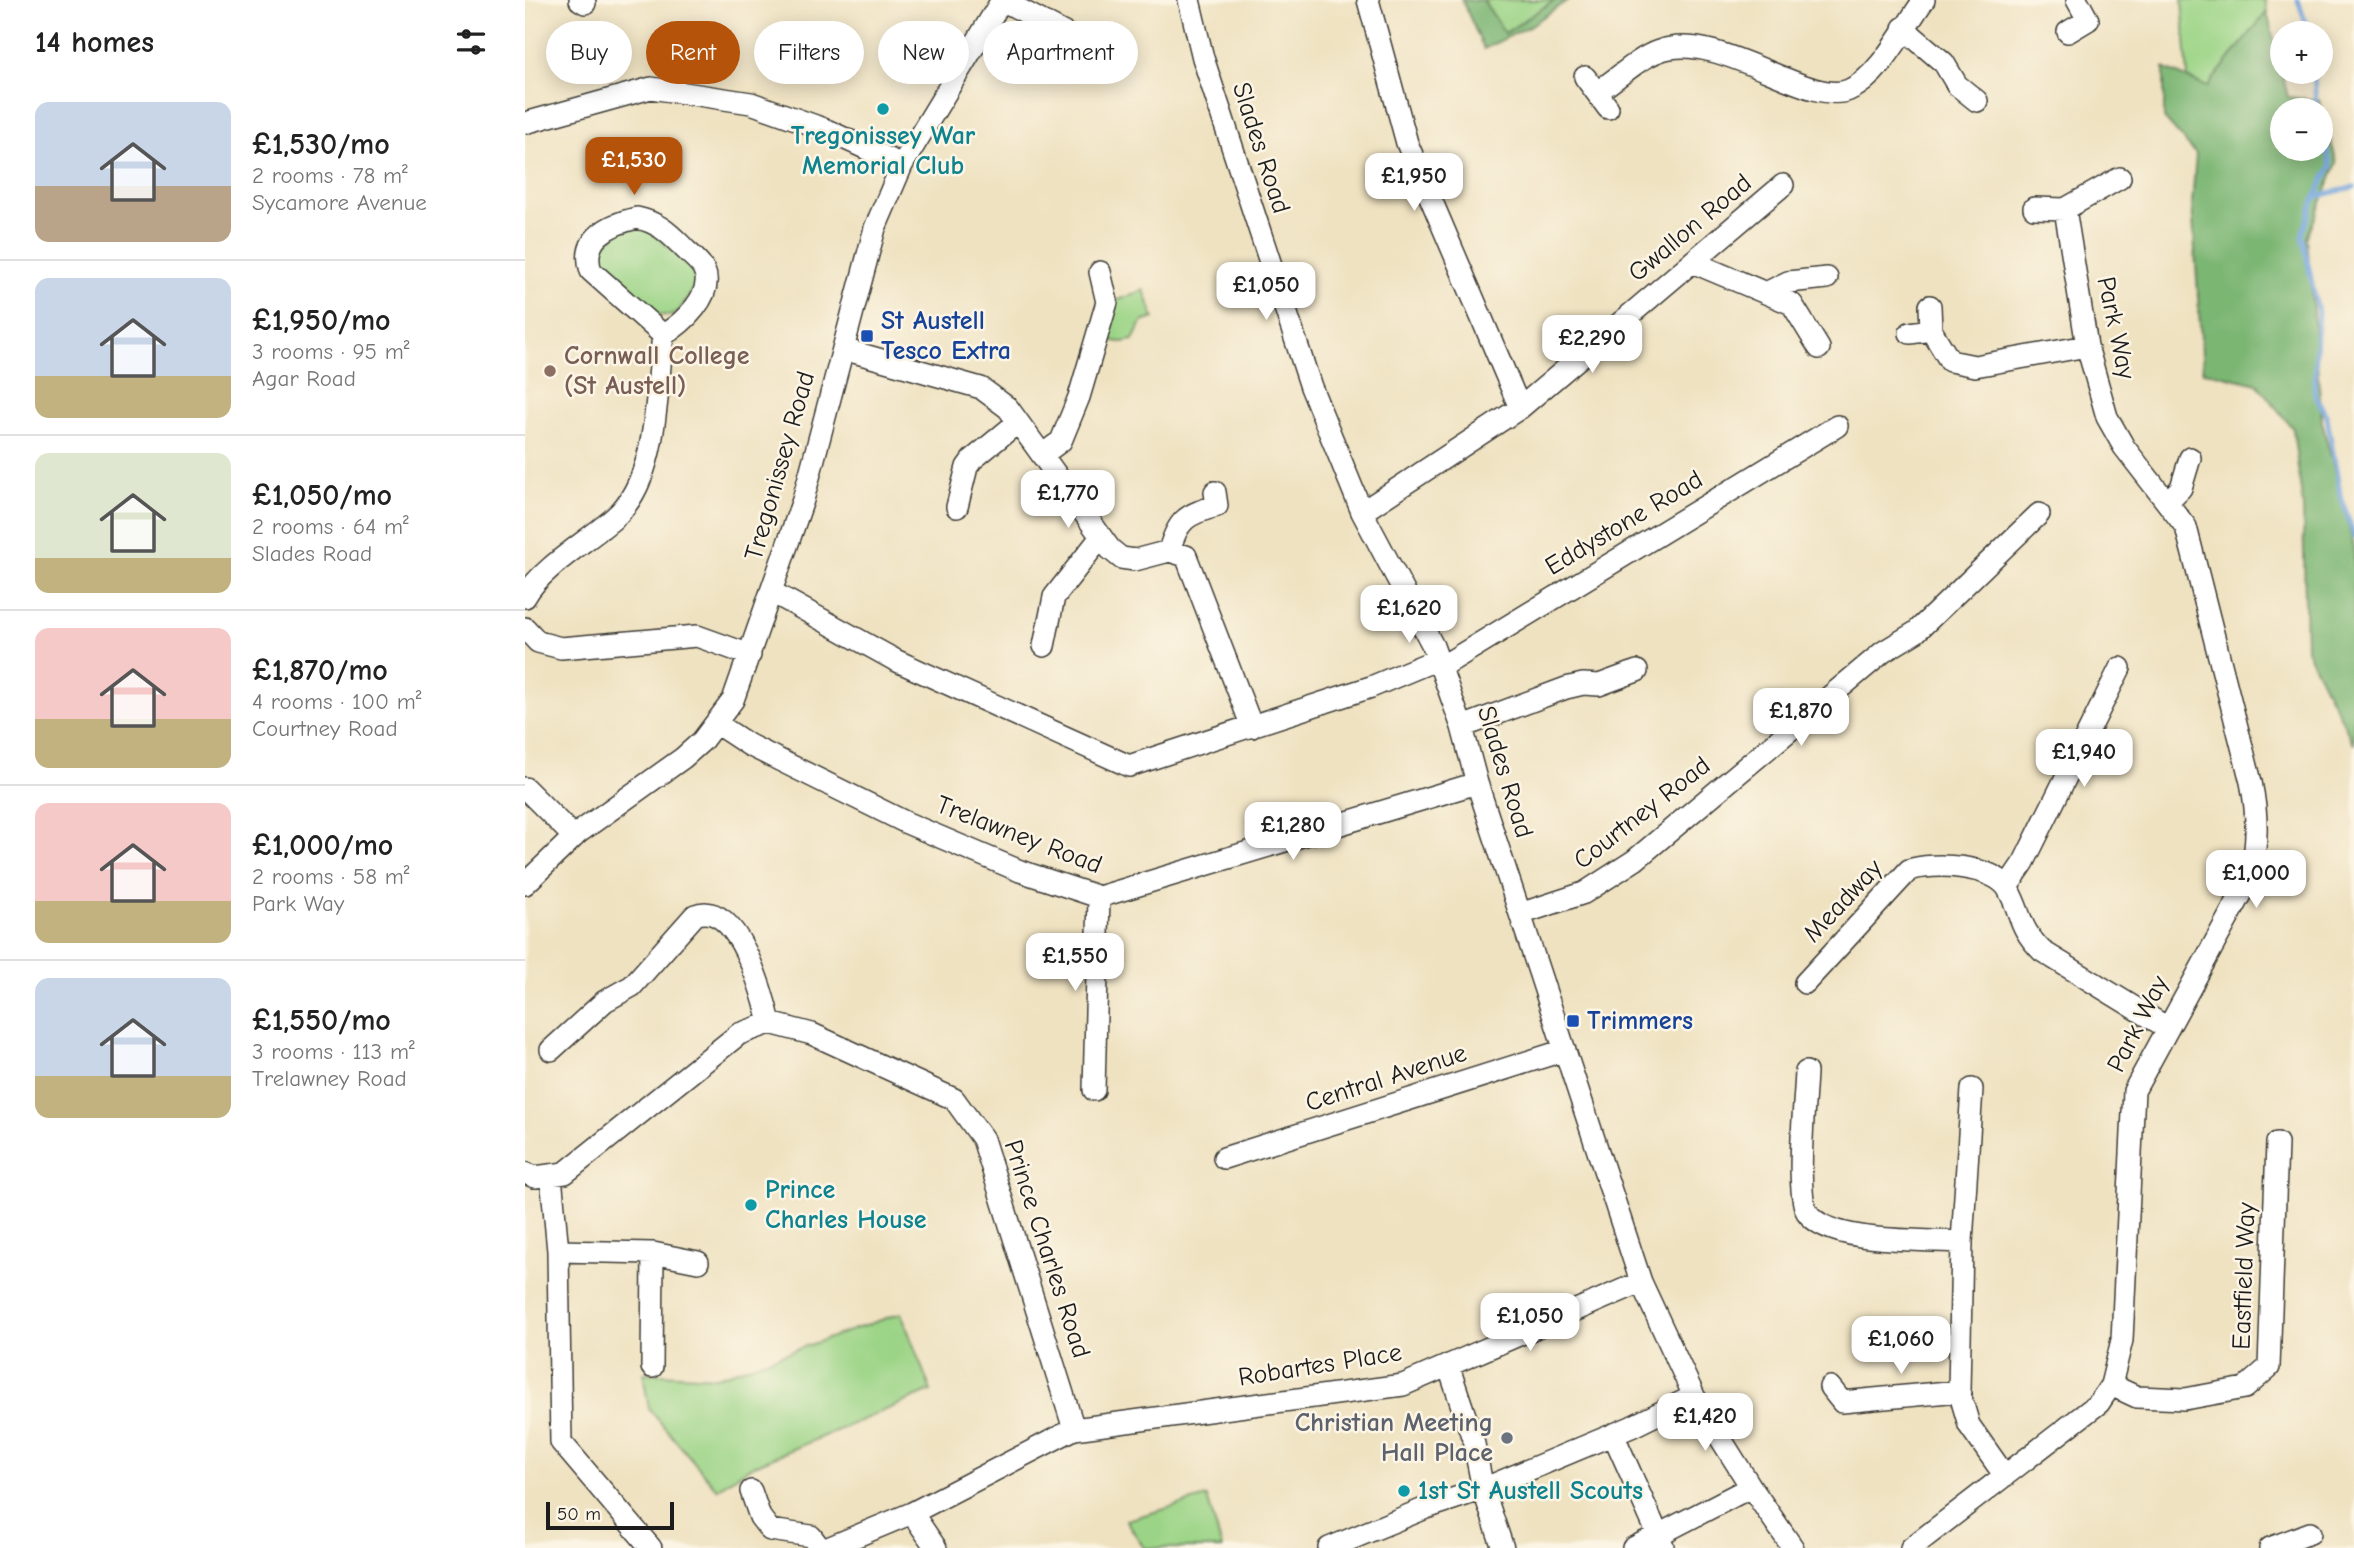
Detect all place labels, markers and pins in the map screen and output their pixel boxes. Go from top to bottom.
marker: Tregonissey War Memorial Club [875,101,891,117]
place label: Tregonissey War Memorial Club [791,121,976,181]
pin: £1,530 [577,138,691,197]
pin: £1,950 [1357,154,1471,213]
pin: £1,050 [1209,262,1323,322]
place label: St Austell Tesco Extra [881,306,1011,366]
pin: £2,290 [1535,316,1649,375]
marker: St Austell Tesco Extra [859,328,875,344]
place label: Cornwall College (St Austell) [564,341,750,401]
marker: Cornwall College (St Austell) [542,363,558,379]
pin: £1,770 [1011,470,1125,530]
pin: £1,620 [1352,586,1466,645]
pin: £1,870 [1744,688,1858,748]
pin: £1,940 [2027,730,2141,789]
pin: £1,280 [1236,802,1350,862]
pin: £1,000 [2199,850,2313,910]
pin: £1,550 [1018,934,1132,993]
place label: Trimmers [1587,1006,1693,1036]
marker: Trimmers [1565,1013,1581,1029]
place label: Prince Charles House [765,1175,927,1235]
marker: Prince Charles House [743,1197,759,1213]
pin: £1,050 [1473,1294,1587,1353]
pin: £1,060 [1844,1316,1958,1376]
pin: £1,420 [1648,1394,1762,1453]
place label: Christian Meeting Hall Place [1295,1408,1493,1468]
marker: Christian Meeting Hall Place [1499,1430,1515,1446]
place label: 1st St Austell Scouts [1418,1476,1643,1506]
marker: 1st St Austell Scouts [1396,1483,1412,1499]

